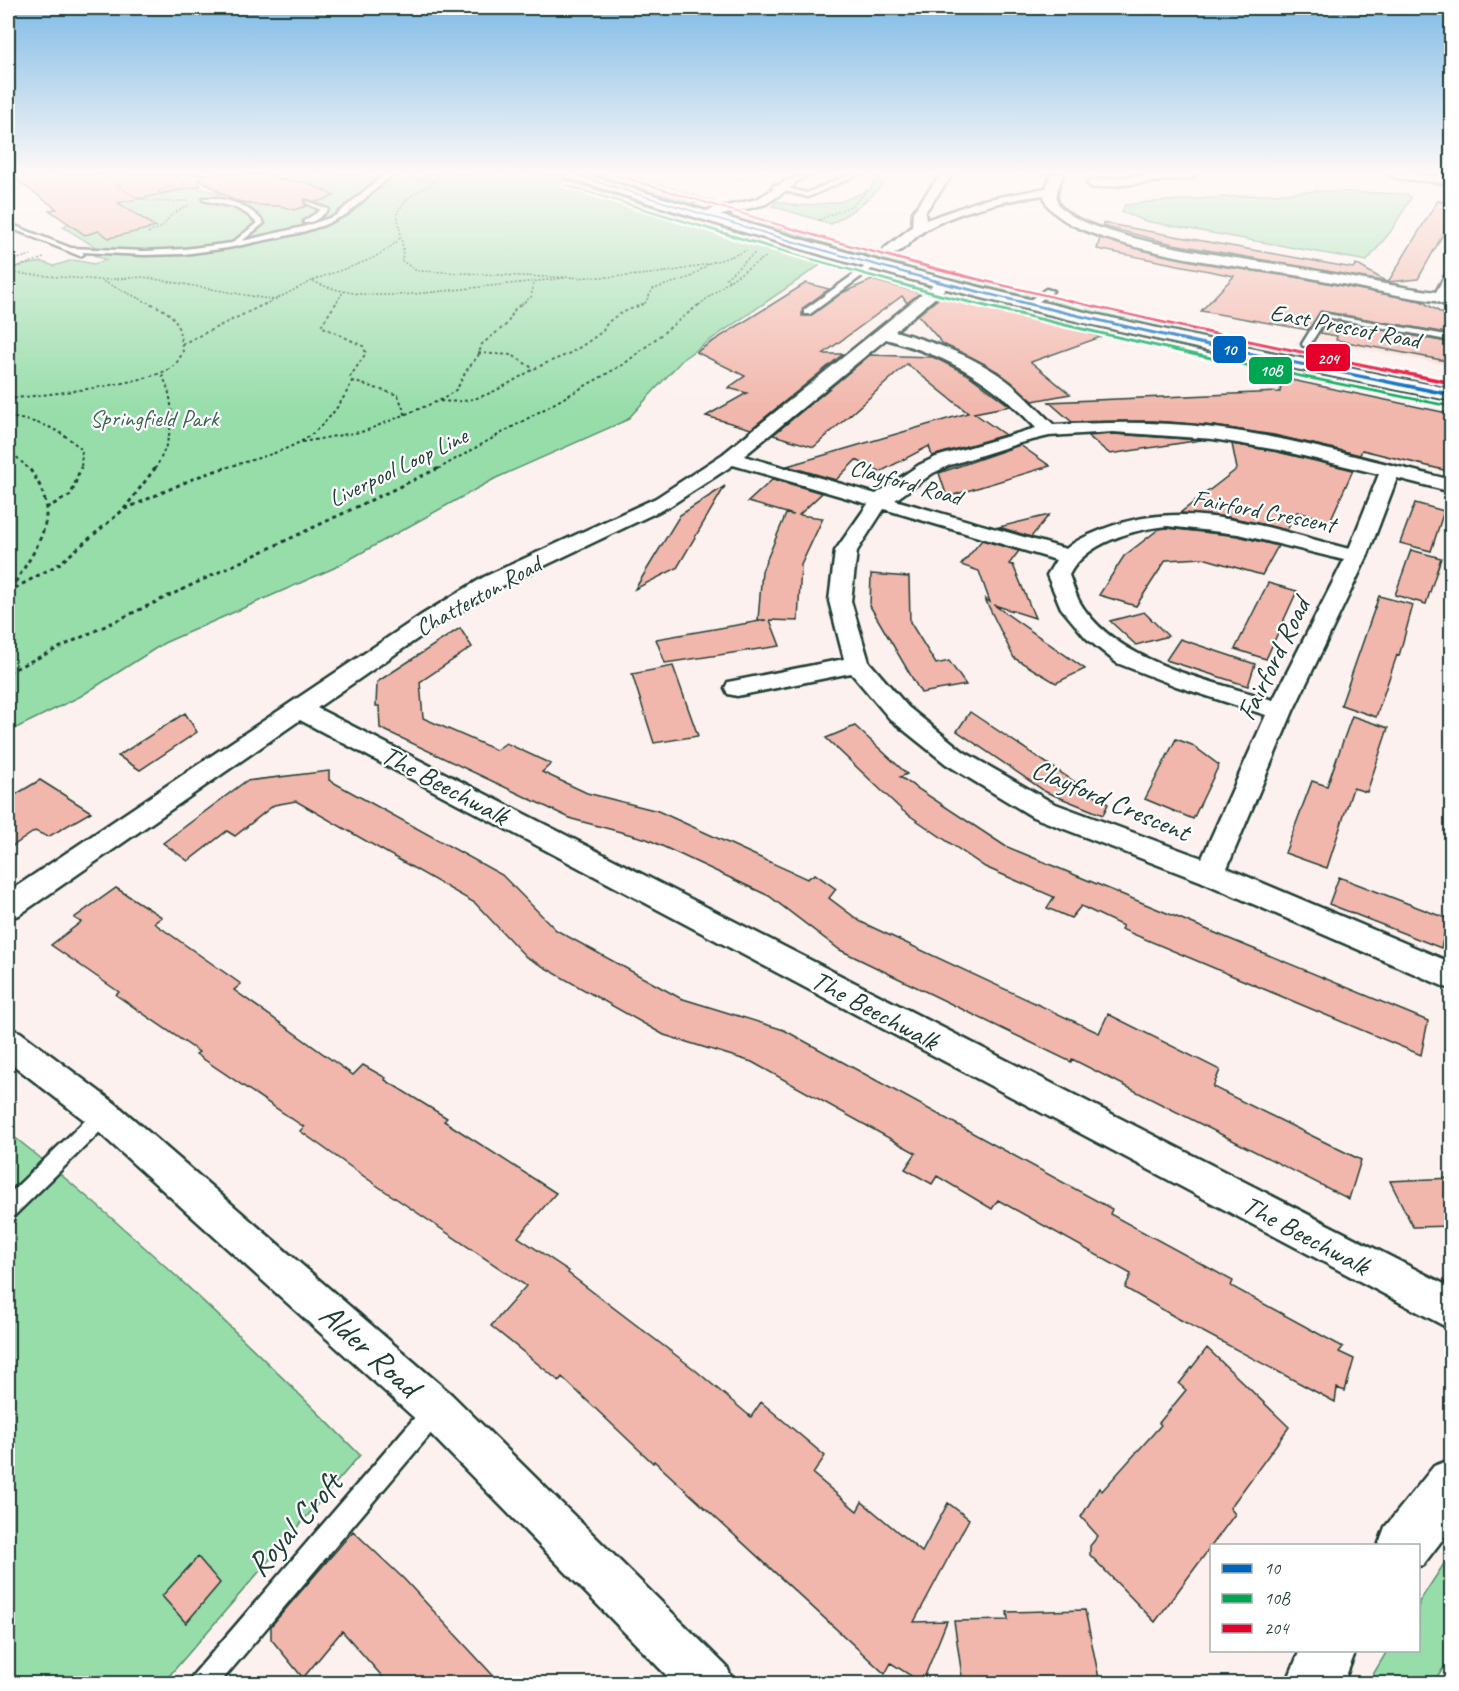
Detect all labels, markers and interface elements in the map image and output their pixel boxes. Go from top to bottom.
street label: East Prescot Road [1268,297,1426,356]
line badge: 10 [1212,335,1247,364]
text: 10 [1222,340,1238,360]
line badge: 204 [1305,343,1351,372]
text: 204 [1317,349,1341,369]
line badge: 10B [1248,356,1293,385]
text: 10B [1260,361,1284,381]
park label: Springfield Park [90,403,221,433]
street label: Liverpool Loop Line [324,419,474,514]
street label: Clayford Road [847,452,969,513]
street label: Fairford Crescent [1190,483,1341,540]
street label: Chatterton Road [410,548,549,643]
street label: Fairford Road [1228,588,1319,726]
street label: The Beechwalk [375,737,516,834]
street label: Clayford Crescent [1027,751,1198,850]
street label: The Beechwalk [805,962,946,1059]
street label: The Beechwalk [1236,1187,1377,1284]
street label: Alder Road [311,1294,433,1410]
street label: Royal Croft [237,1461,353,1585]
legend [1210,1544,1420,1652]
text: 10 [1264,1557,1282,1579]
text: 10B [1264,1587,1291,1609]
text: 204 [1264,1617,1290,1639]

